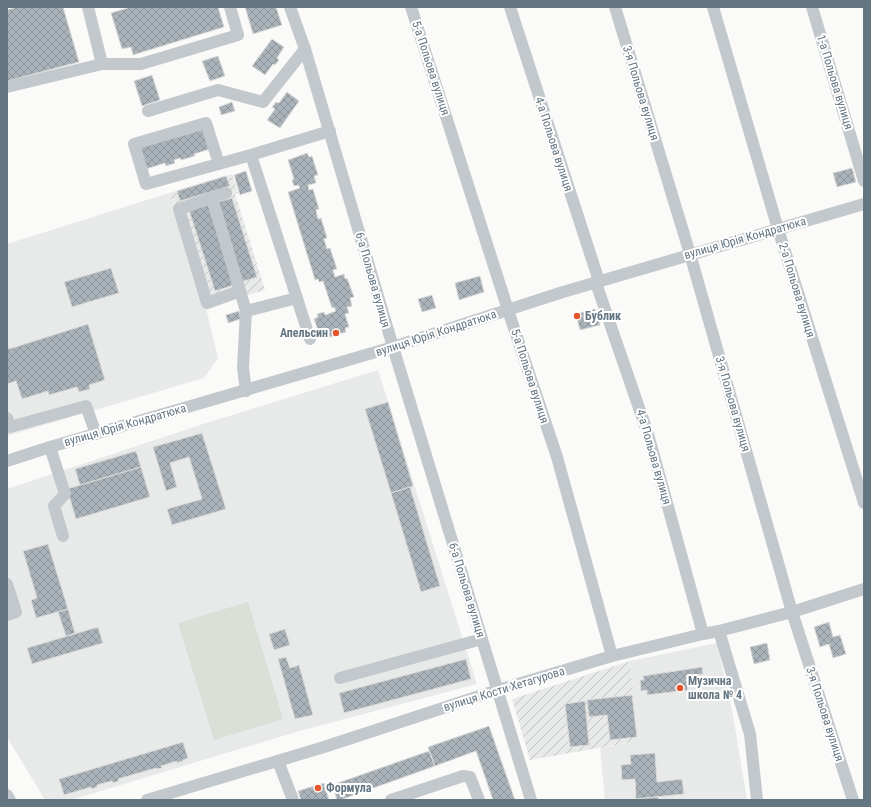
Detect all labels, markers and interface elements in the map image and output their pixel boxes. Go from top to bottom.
street label: 5-а Польова вулиця [409,19,453,117]
street label: 1-а Польова вулиця [814,33,856,131]
street label: 3-я Польова вулиця [620,44,662,142]
street label: 4-а Польова вулиця [532,95,576,193]
street label: вулиця Юрія Кондратюка [682,214,808,262]
street label: 6-а Польова вулиця [353,231,393,329]
street label: 2-а Польова вулиця [776,241,818,339]
street label: вулиця Юрія Кондратюка [374,307,498,359]
place label: Бублик [585,309,621,323]
marker: Бублик [572,311,582,321]
place label: Апельсин [280,326,328,340]
street label: 5-а Польова вулиця [508,327,552,425]
marker: Апельсин [331,328,341,338]
street label: 3-я Польова вулиця [713,355,753,453]
street label: вулиця Юрія Кондратюка [62,401,188,449]
street label: 4-а Польова вулиця [634,408,674,506]
street label: 6-а Польова вулиця [446,541,488,639]
street label: вулиця Кости Хетагурова [442,664,567,714]
street label: 3-я Польова вулиця [803,665,847,763]
place label: Музична школа № 4 [688,674,742,702]
marker: Музична школа № 4 [675,683,685,693]
place label: Формула [326,781,372,795]
marker: Формула [313,783,323,793]

